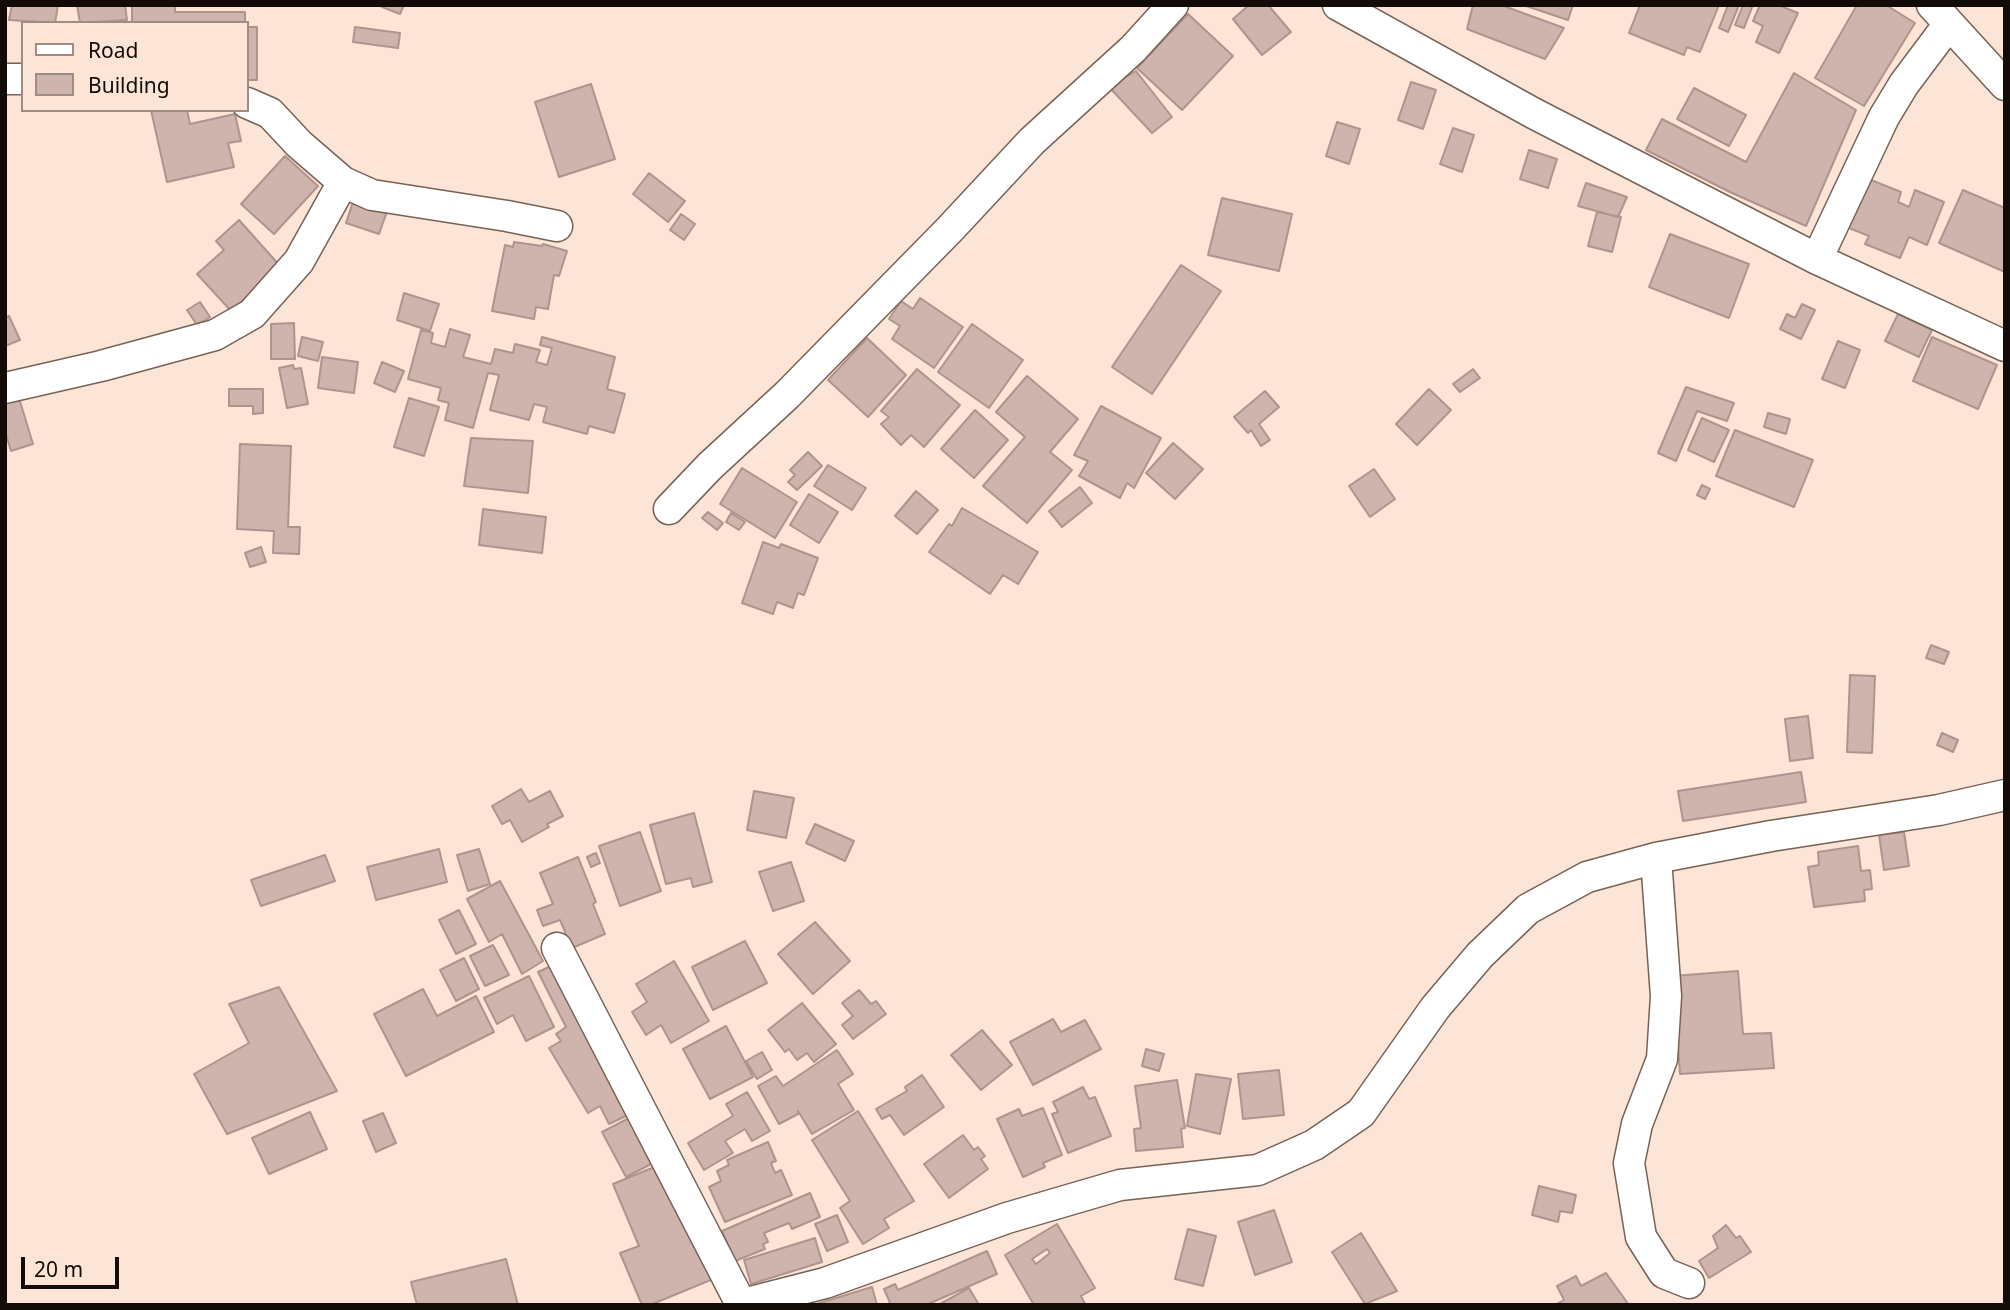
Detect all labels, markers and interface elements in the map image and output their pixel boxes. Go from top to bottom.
legend [21,21,248,112]
text: Road [88,36,138,64]
text: Building [88,71,170,99]
scale bar [24,1244,122,1288]
text: 20 m [34,1255,83,1283]

